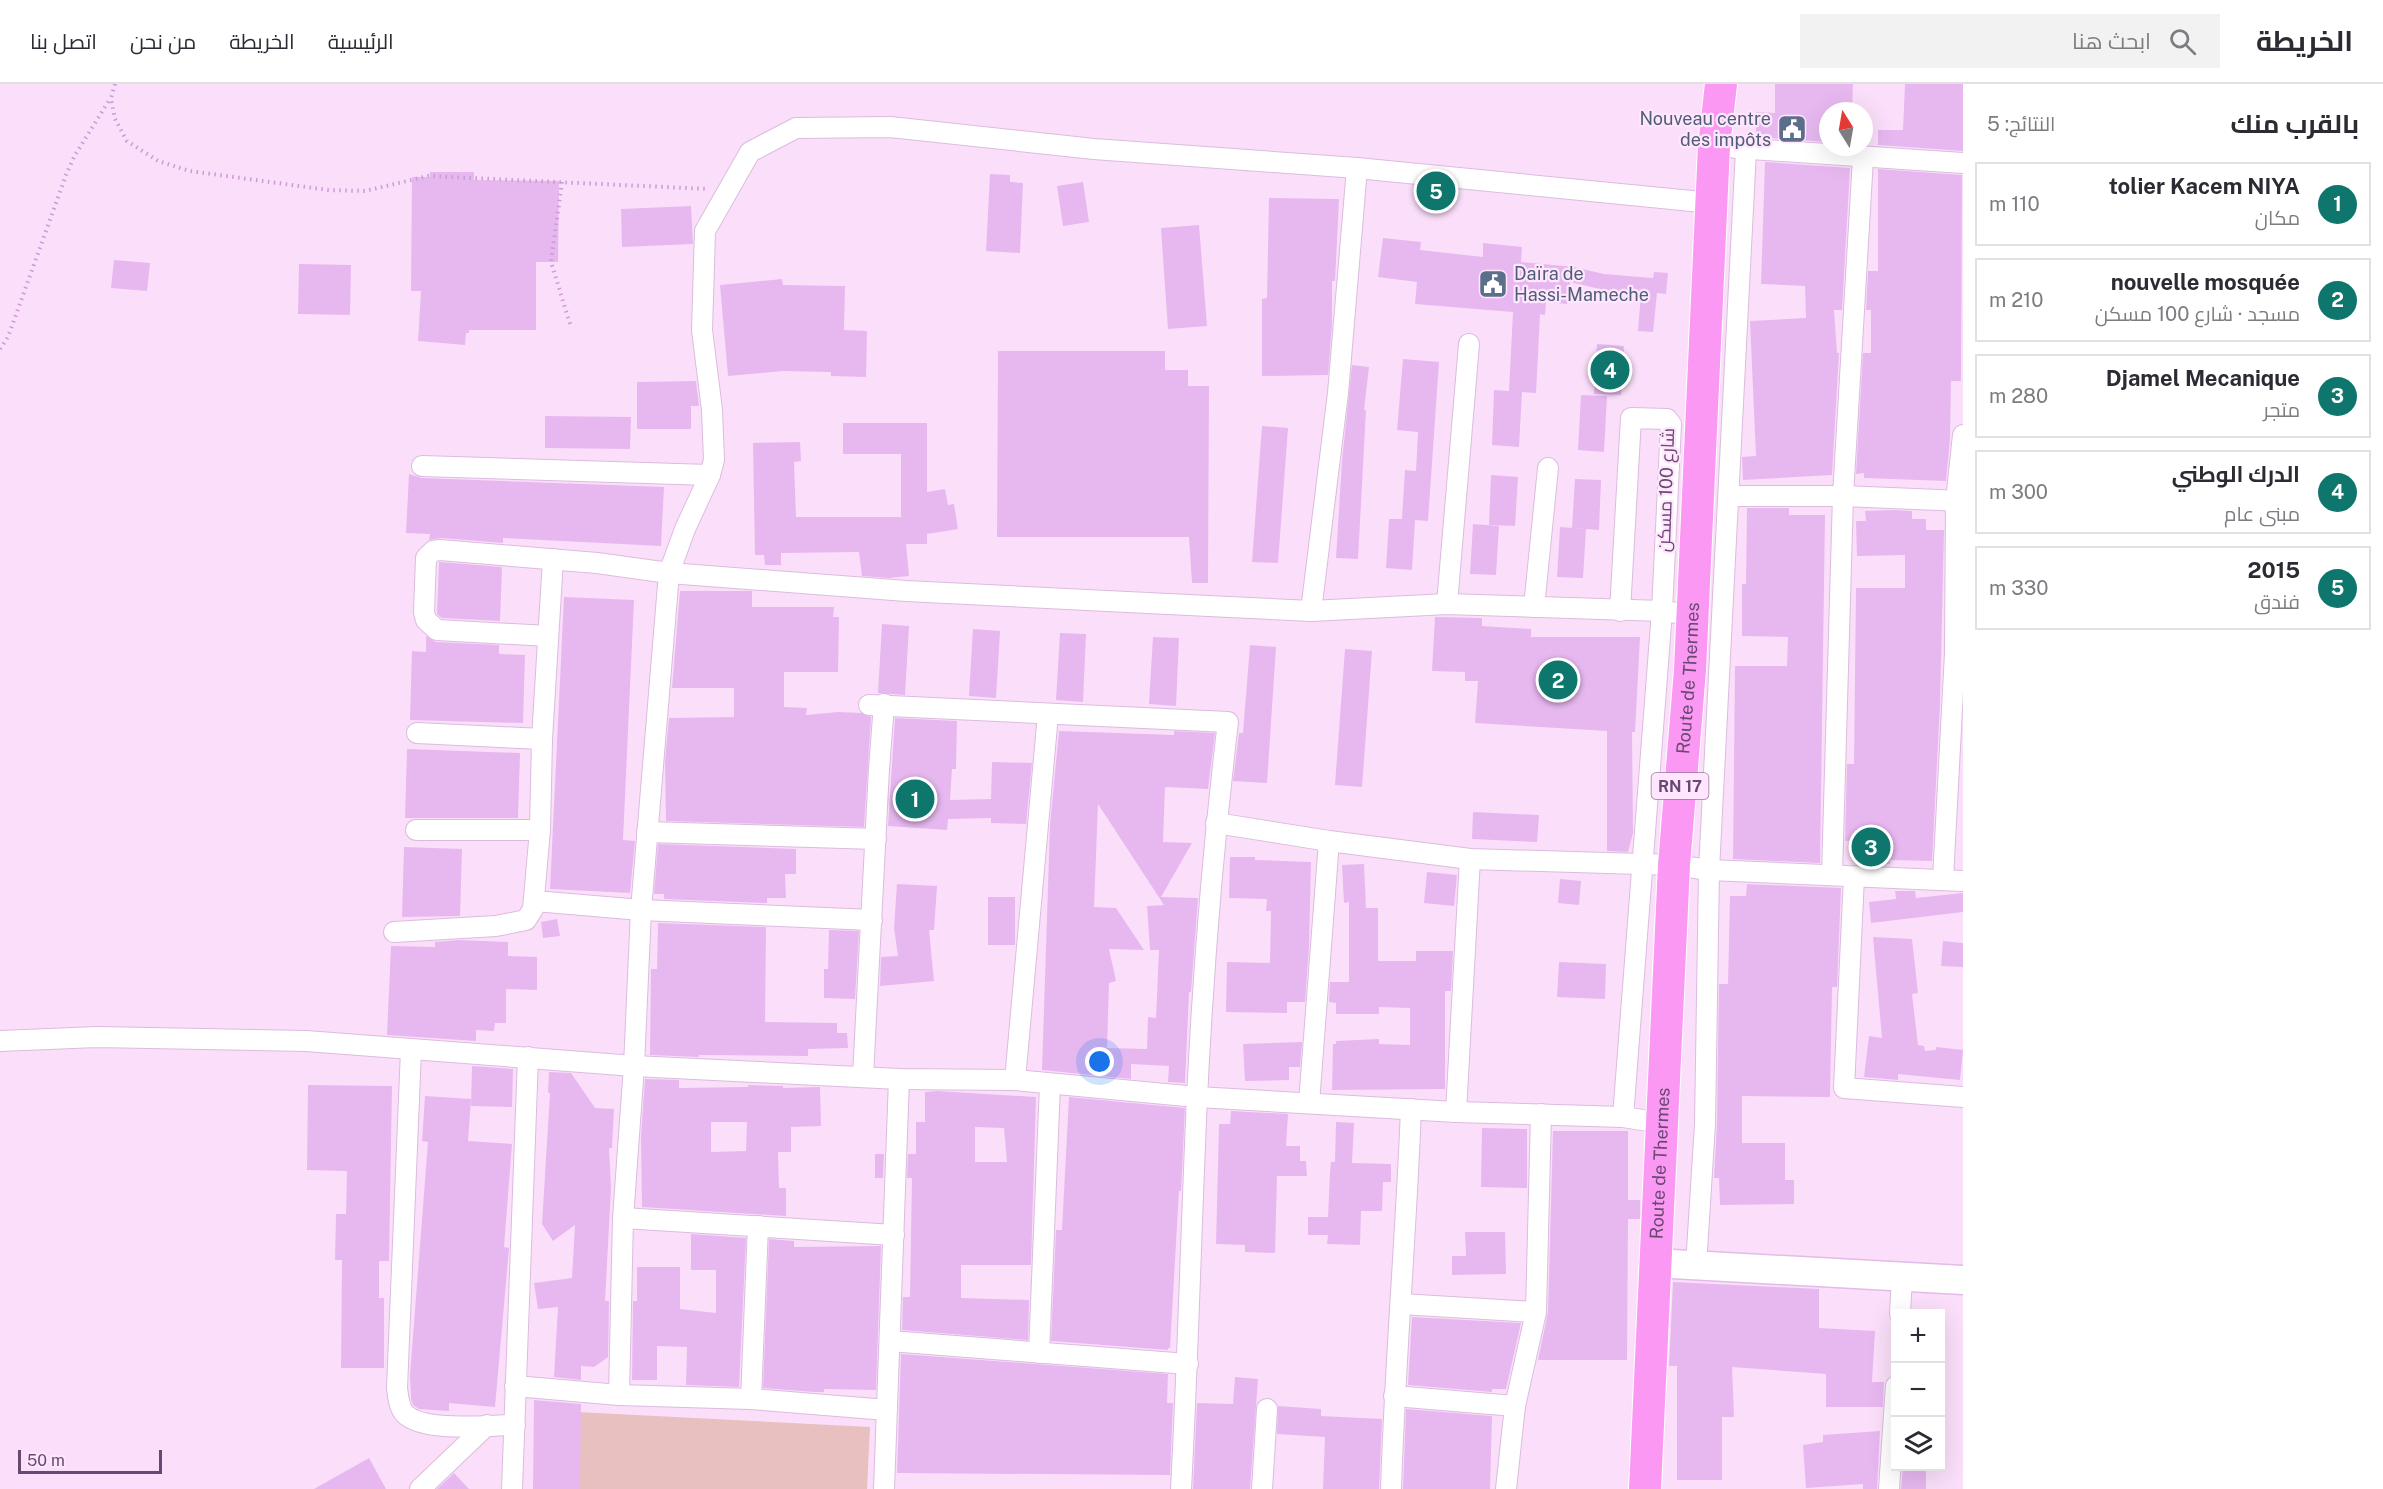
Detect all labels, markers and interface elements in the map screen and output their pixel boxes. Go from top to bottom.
search box [1800,14,2220,68]
text: الخريطة [2256,24,2353,57]
icon: search [2166,25,2199,58]
text: ابحث هنا [2072,28,2151,54]
text: اتصل بنا [30,29,97,54]
text: من نحن [130,29,196,54]
text: الخريطة [229,29,295,54]
text: الرئيسية [328,29,394,54]
north arrow [1819,102,1873,156]
place label: Nouveau centre des impôts [1639,108,1771,150]
text: بالقرب منك [2230,108,2359,139]
text: النتائج: 5 [1987,112,2056,136]
public building icon: Nouveau centre des impôts [1776,113,1808,145]
pin: 5 [1416,168,1456,214]
text: tolier Kacem NIYA [2109,173,2300,199]
text: 110 m [1989,192,2040,216]
text: 1 [2333,192,2342,216]
text: مكان [2255,206,2300,230]
place label: Daïra de Hassi-Mameche [1514,263,1649,305]
public building icon: Daïra de Hassi-Mameche [1477,268,1509,300]
text: nouvelle mosquée [2111,269,2300,295]
text: 210 m [1989,288,2044,312]
text: 2 [2331,288,2344,312]
text: مسجد · شارع 100 مسكن [2095,302,2300,326]
pin: 4 [1590,348,1630,392]
text: Djamel Mecanique [2106,365,2300,391]
text: 280 m [1989,384,2048,408]
text: 3 [2331,384,2344,408]
text: متجر [2263,398,2300,422]
street label: شارع 100 مسكن [1653,427,1680,553]
text: الدرك الوطني [2172,461,2300,487]
text: 300 m [1989,480,2048,504]
text: 4 [2331,480,2344,504]
text: مبنى عام [2224,502,2300,526]
text: 2015 [2248,557,2300,583]
text: 330 m [1989,576,2048,600]
text: 5 [2331,576,2344,600]
text: فندق [2254,590,2300,614]
street label: Route de Thermes [1672,602,1703,755]
pin: 2 [1538,658,1578,702]
road number: RN 17 [1652,773,1708,799]
pin: 1 [896,776,934,822]
pin: 3 [1852,824,1890,870]
your location [1085,1047,1114,1076]
street label: Route de Thermes [1646,1087,1674,1240]
map controls [1891,1309,1945,1471]
button: + [1891,1309,1945,1363]
button: − [1891,1363,1945,1417]
button: layers [1891,1417,1945,1471]
scale bar [18,1447,162,1474]
text: 50 m [27,1451,65,1470]

